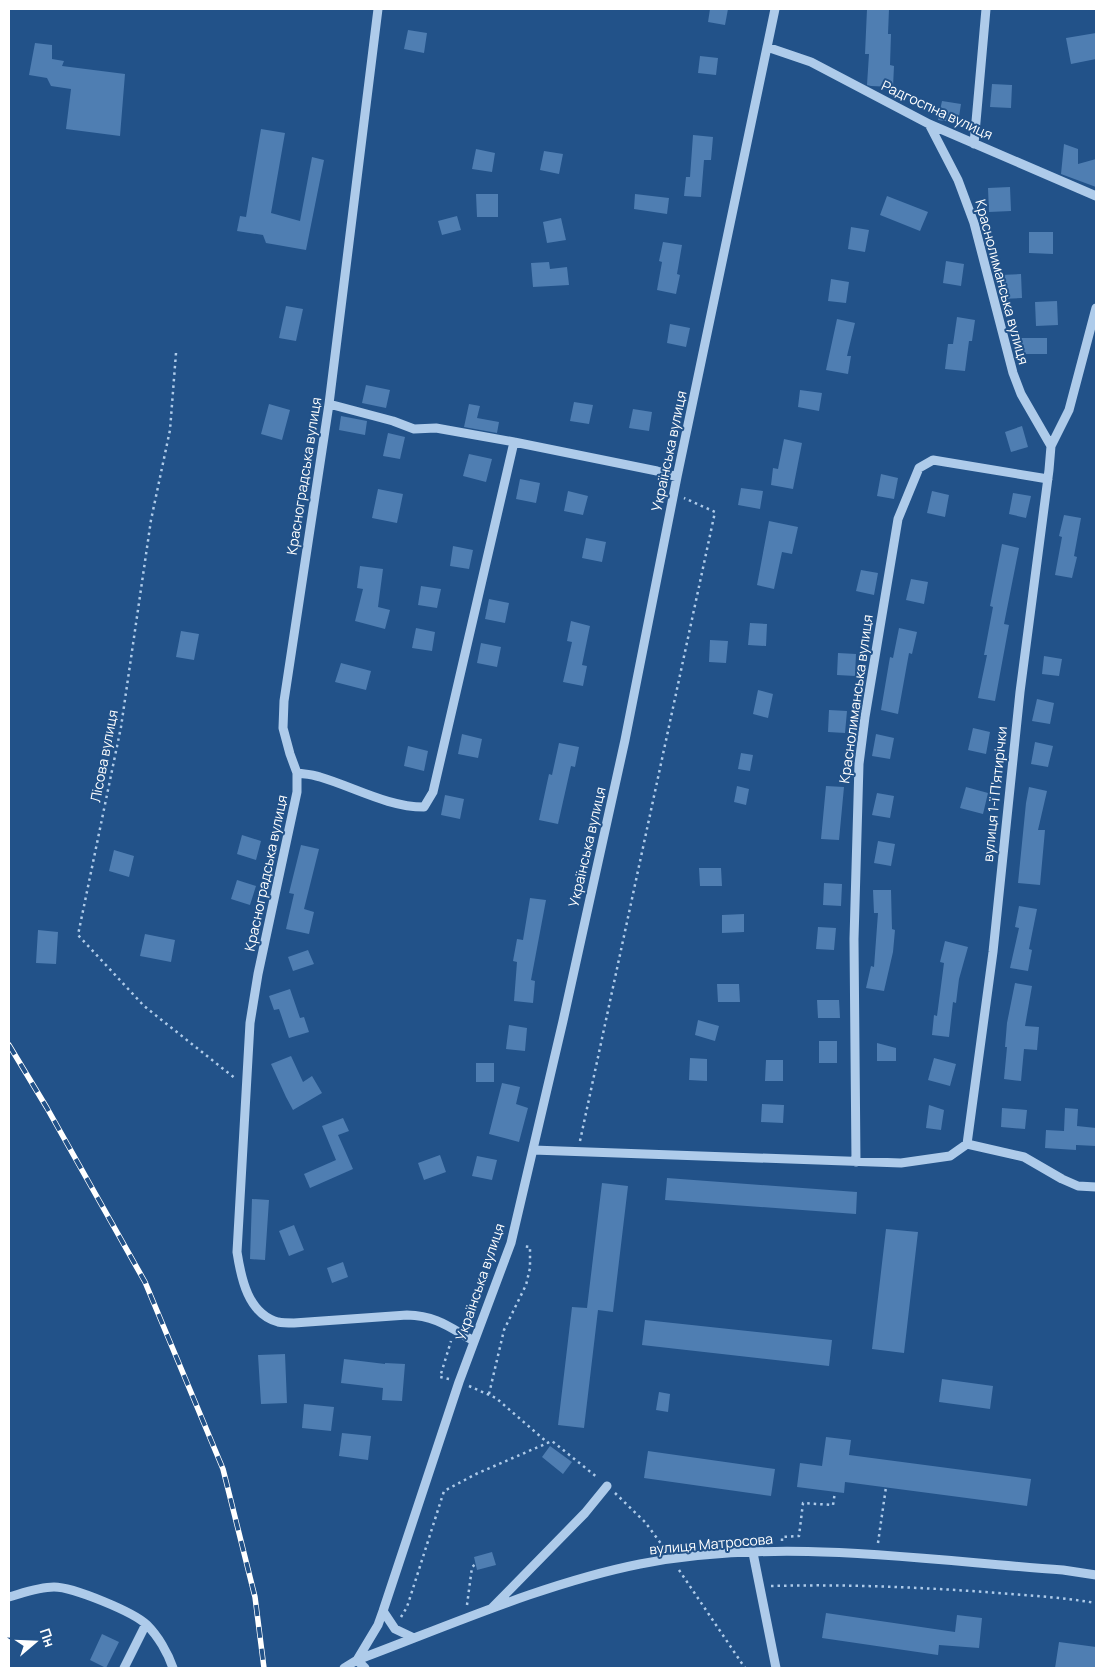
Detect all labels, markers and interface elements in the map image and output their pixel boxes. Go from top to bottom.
street label: Радгоспна вулиця [878,75,996,144]
street label: Краснолиманська вулиця [971,197,1034,367]
street label: Українська вулиця [646,389,691,513]
street label: Красноградська вулиця [282,396,325,556]
street label: Краснолиманська вулиця [834,613,877,785]
street label: Лісова вулиця [85,708,122,804]
street label: вулиця 1-ї П'ятирічки [978,725,1011,863]
street label: Українська вулиця [563,785,610,909]
street label: Красноградська вулиця [240,793,291,953]
street label: Українська вулиця [451,1221,509,1343]
street label: вулиця Матросова [648,1529,774,1558]
north arrow [10,1617,60,1667]
text: Пн [36,1626,60,1650]

